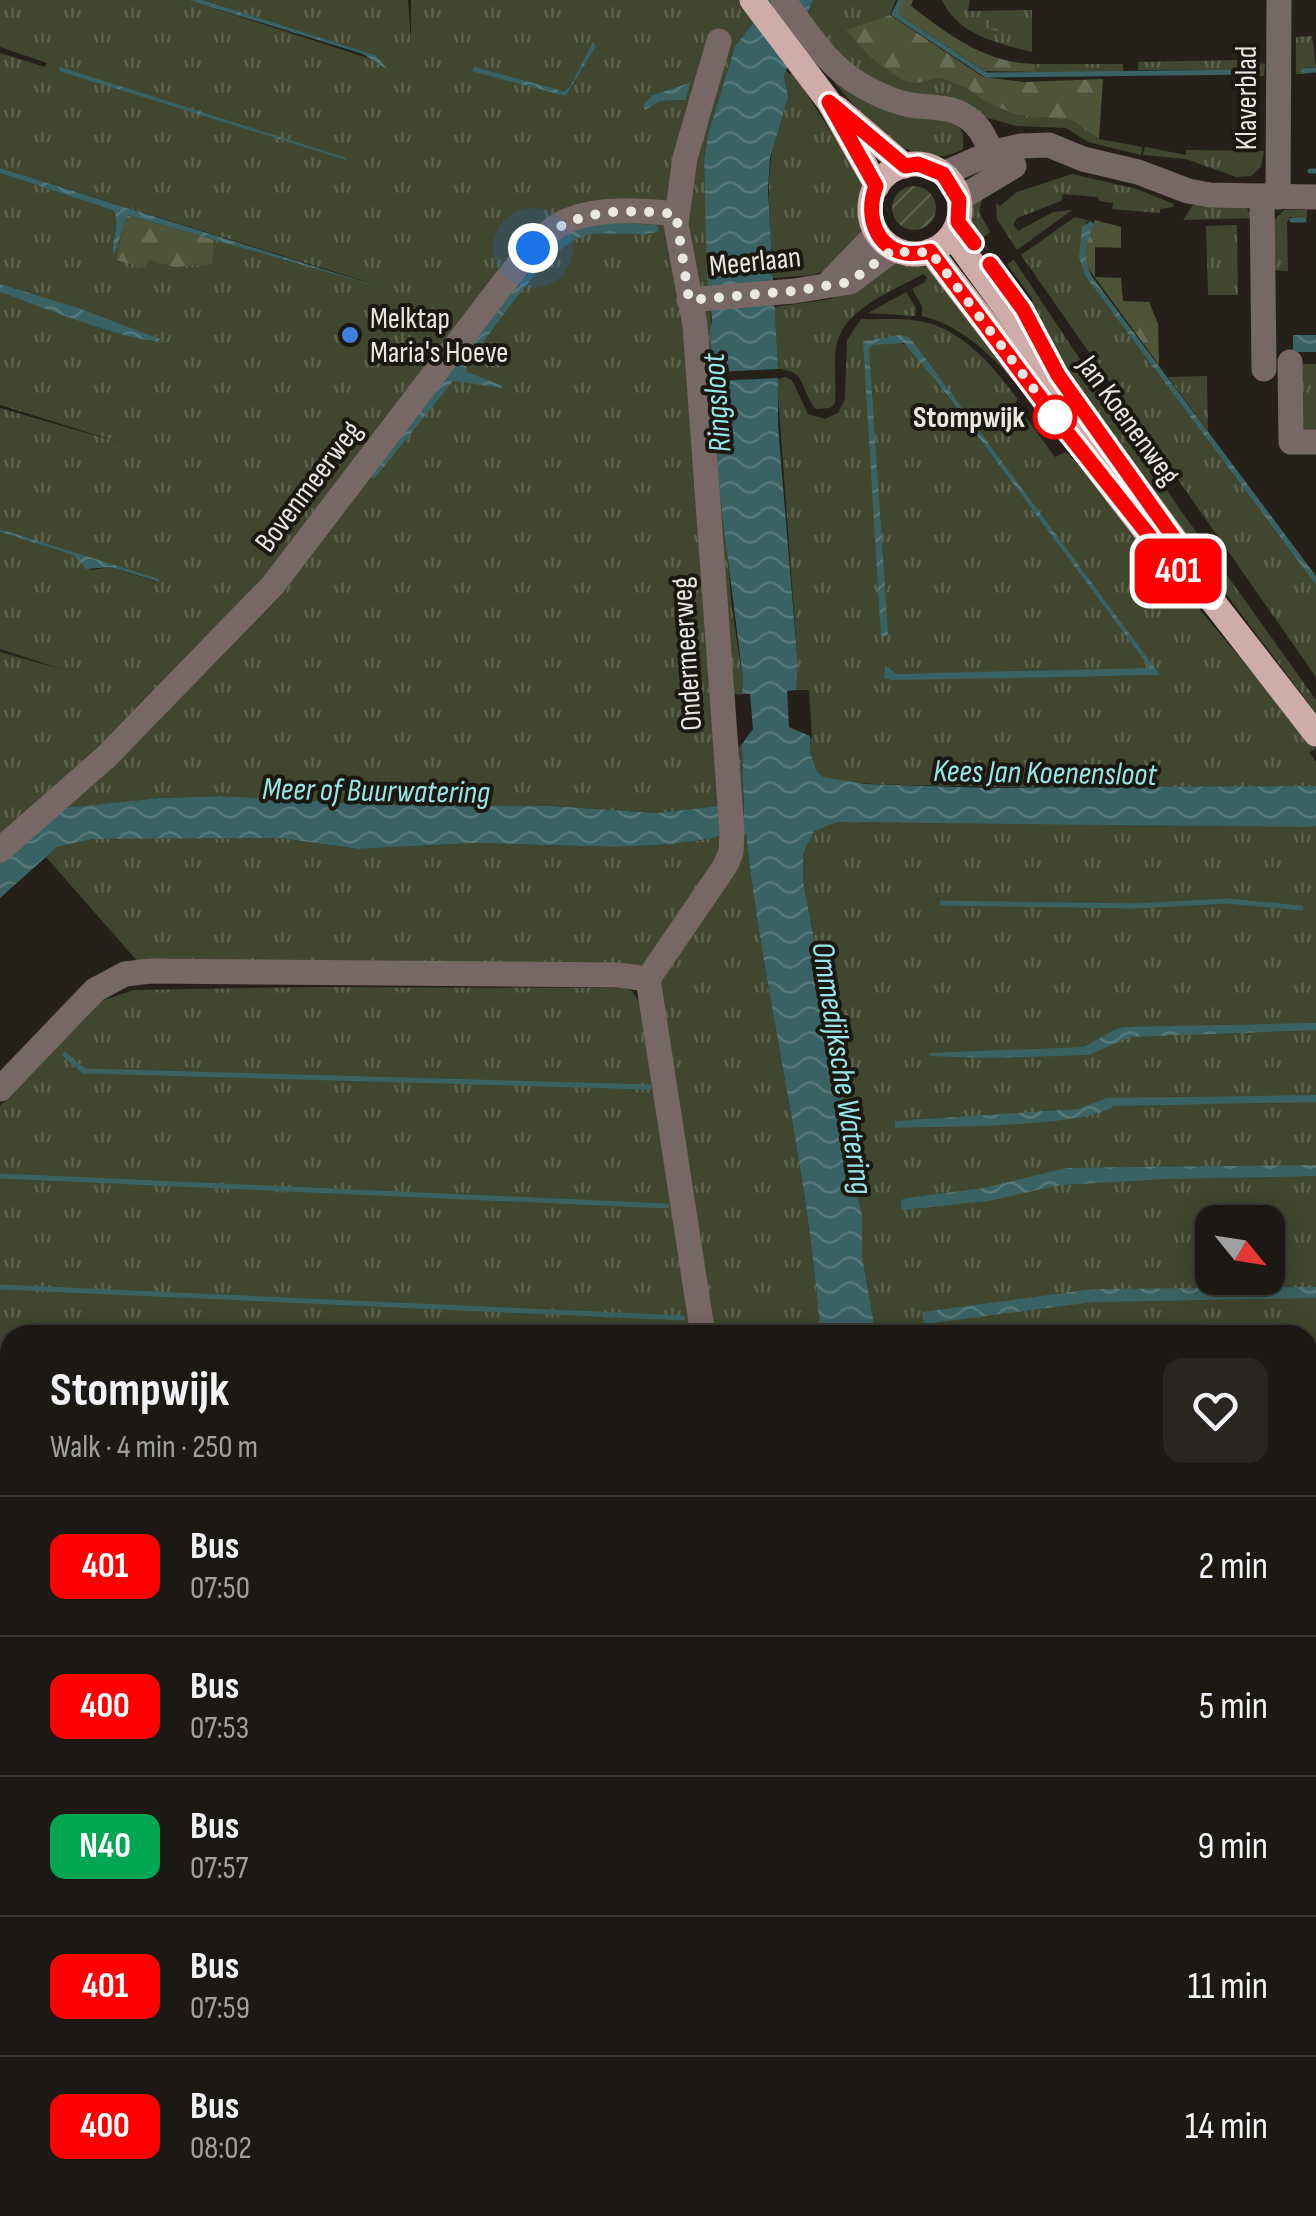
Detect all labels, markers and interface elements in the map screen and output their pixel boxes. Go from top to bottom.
street label: Klaverblad [1229,46,1265,150]
your location [508,223,558,273]
street label: Meerlaan [707,239,803,285]
place label: Melktap Maria's Hoeve [370,301,508,371]
marker: Melktap Maria's Hoeve [339,324,361,346]
street label: Jan Koenenweg [1069,348,1187,492]
water label: Ringsloot [694,351,740,454]
marker: Stompwijk [1034,396,1076,438]
place label: Stompwijk [913,400,1025,436]
street label: Bovenmeerweg [248,414,370,559]
line badge: 401 [1120,538,1236,604]
text: 401 [1155,550,1201,593]
street label: Ondermeerweg [664,576,710,732]
water label: Kees Jan Koenensloot [933,752,1159,795]
water label: Meer of Buurwatering [262,770,490,813]
water label: Ommedijksche Watering [802,939,881,1197]
north arrow [1195,1205,1285,1295]
map controls [1195,1205,1285,1295]
button: heart [1163,1358,1268,1463]
text: Stompwijk [50,1362,229,1419]
text: Walk · 4 min · 250 m [50,1428,258,1467]
text: Bus [190,1524,239,1569]
text: 2 min [1199,1544,1268,1589]
text: 401 [82,1545,128,1588]
text: 07:50 [190,1569,250,1608]
text: Bus [190,1664,239,1709]
text: 5 min [1199,1684,1268,1729]
text: 400 [80,1685,130,1728]
text: 07:53 [190,1709,249,1748]
text: Bus [190,1804,239,1849]
text: 9 min [1197,1824,1268,1869]
text: N40 [79,1825,131,1868]
text: 07:57 [190,1849,248,1888]
text: Bus [190,1944,239,1989]
text: 11 min [1188,1964,1268,2009]
text: 401 [82,1965,128,2008]
text: 07:59 [190,1989,250,2028]
text: Bus [190,2084,239,2129]
text: 14 min [1185,2104,1268,2149]
text: 400 [80,2105,130,2148]
text: 08:02 [190,2129,252,2168]

